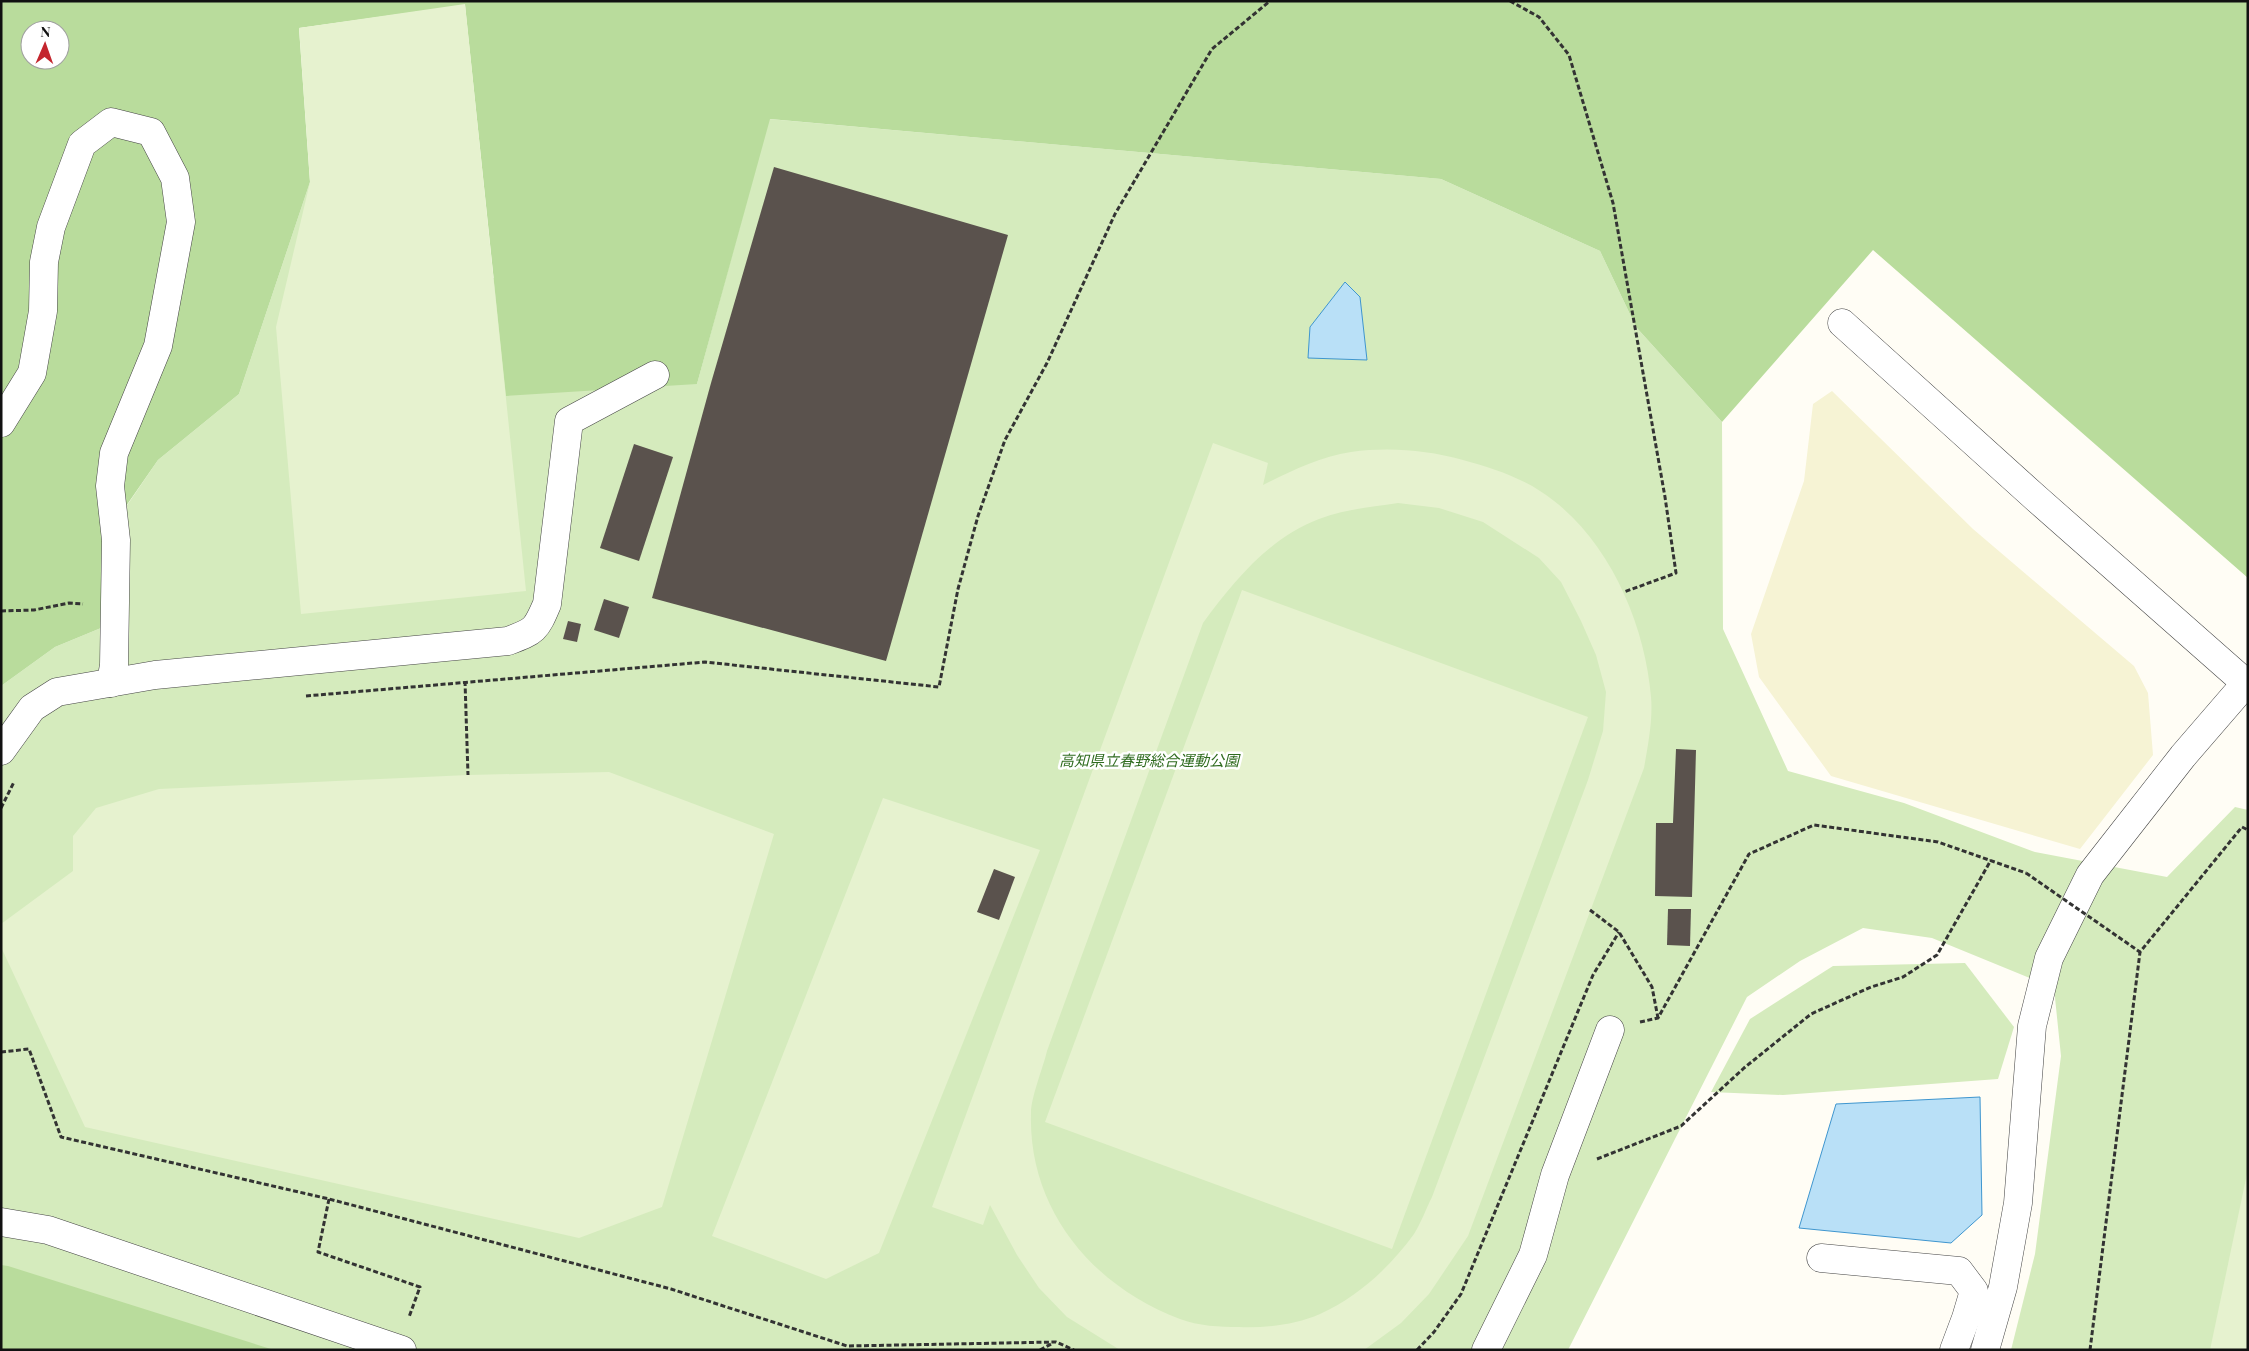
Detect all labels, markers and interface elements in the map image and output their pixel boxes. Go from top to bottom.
north arrow [20,20,70,70]
text: N [40,22,51,41]
park label: 高知県立春野総合運動公園 [1059,750,1241,770]

